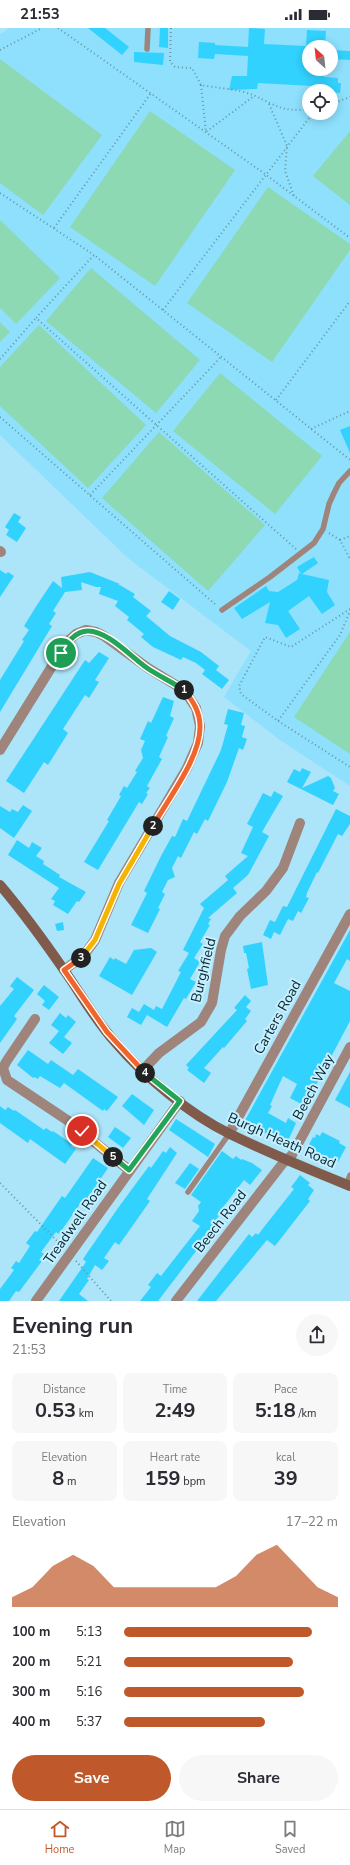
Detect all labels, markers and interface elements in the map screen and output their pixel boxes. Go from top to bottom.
text: 21:53 [20,4,60,24]
north arrow [302,40,338,76]
map controls [302,40,338,120]
button: locate [302,84,338,120]
pin [44,636,78,670]
icon: arrive [50,642,72,664]
pin: 1 [174,680,194,700]
text: 1 [181,682,187,697]
pin: 2 [143,816,163,836]
text: 2 [150,818,156,833]
street label: Burghfield [186,936,221,1004]
pin: 3 [71,948,91,968]
text: 3 [78,950,84,965]
street label: Carters Road [249,977,306,1058]
street label: Beech Way [288,1050,339,1123]
pin: 4 [135,1063,155,1083]
text: 4 [142,1065,148,1080]
street label: Burgh Heath Road [225,1108,339,1173]
pin [65,1114,99,1148]
icon: check [71,1120,93,1142]
pin: 5 [103,1147,123,1167]
text: 5 [110,1149,116,1164]
street label: Treadwell Road [39,1176,112,1268]
street label: Beech Road [190,1186,251,1257]
text: Evening run [12,1311,133,1341]
button: share [296,1314,338,1356]
text: 21:53 [12,1341,46,1359]
text: Distance [43,1382,86,1397]
text: Time [163,1382,187,1397]
text: Pace [274,1382,297,1397]
text: 0.53 [35,1397,76,1424]
text: 2:49 [155,1397,195,1424]
text: 5:18 [255,1397,296,1424]
text: km [76,1406,94,1421]
text: /km [296,1406,317,1421]
text: Elevation [42,1450,87,1465]
text: Heart rate [150,1450,200,1465]
text: kcal [276,1450,295,1465]
text: 8 [52,1465,64,1492]
text: 159 [144,1465,180,1492]
text: 39 [274,1465,298,1492]
text: m [64,1474,76,1489]
text: bpm [180,1474,206,1489]
text: Elevation [12,1513,66,1531]
text: 17–22 m [286,1513,338,1531]
text: 100 m [12,1623,50,1641]
text: 5:13 [76,1623,102,1641]
text: 200 m [12,1653,50,1671]
text: 5:21 [76,1653,102,1671]
text: 300 m [12,1683,50,1701]
text: 5:16 [76,1683,102,1701]
text: 400 m [12,1713,50,1731]
text: 5:37 [76,1713,102,1731]
button: Save [12,1755,171,1801]
button: Share [179,1755,338,1801]
tab: Home [45,1818,74,1857]
tab: Map [164,1818,186,1857]
tab: Saved [275,1818,305,1857]

